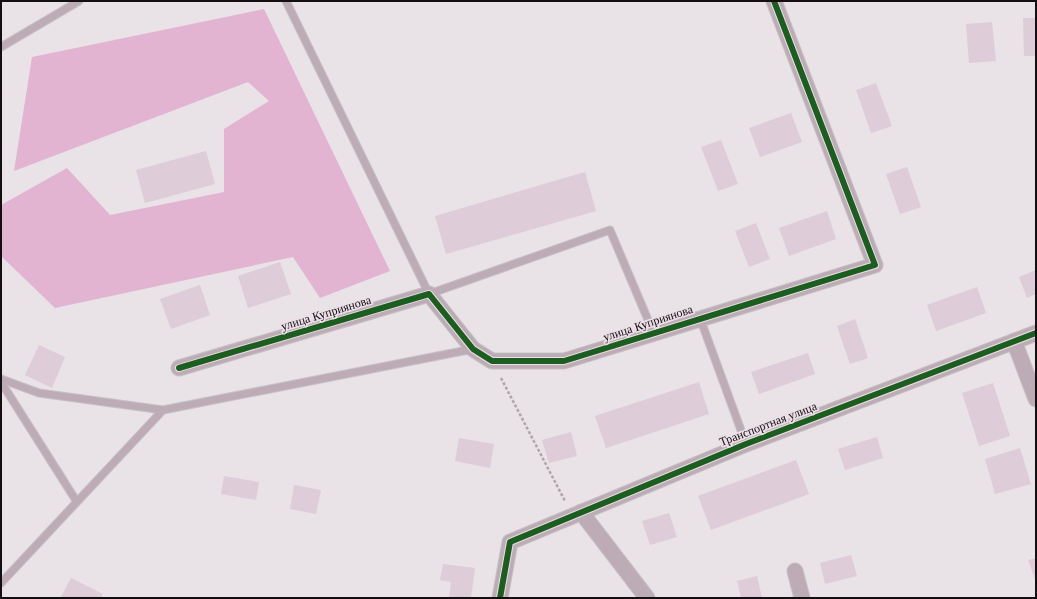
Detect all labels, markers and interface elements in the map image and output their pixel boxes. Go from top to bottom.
street label: улица Куприянова [279,292,373,333]
street label: улица Куприянова [601,302,695,344]
street label: Транспортная улица [717,399,819,449]

